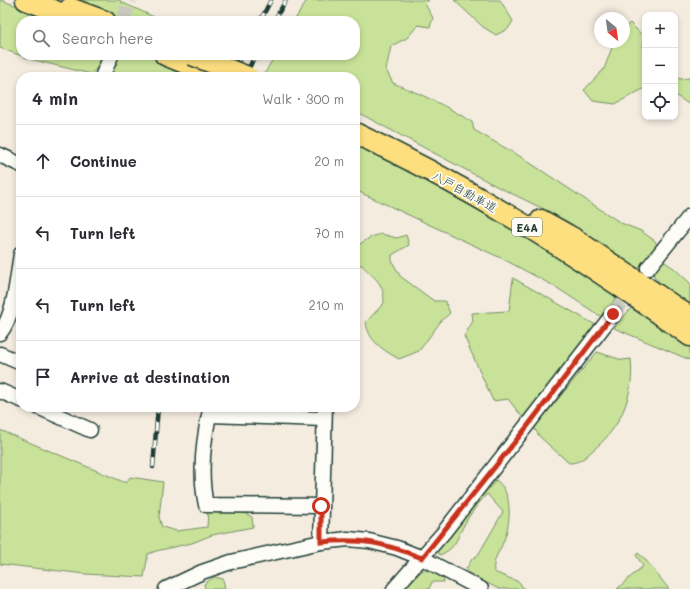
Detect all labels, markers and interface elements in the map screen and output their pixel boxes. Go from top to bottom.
north arrow [594,12,630,48]
map controls [642,12,678,120]
button: + [642,12,678,48]
search box [16,16,360,60]
icon: search [30,27,52,49]
text: Search here [62,28,153,48]
button: − [642,48,678,84]
button: locate [642,84,678,120]
text: 4 min [32,87,78,109]
text: Walk · 300 m [262,90,344,107]
icon: ahead [32,150,54,172]
text: Continue [70,151,137,171]
text: 20 m [314,152,344,169]
street label: 八戸自動車道 [430,167,500,215]
road number: E4A [512,218,542,236]
icon: left [32,222,54,244]
text: Turn left [70,223,135,243]
text: 70 m [314,224,344,241]
icon: left [32,294,54,316]
text: Turn left [70,295,135,315]
text: 210 m [308,296,344,313]
route end [604,305,622,323]
icon: arrive [32,366,54,388]
text: Arrive at destination [70,367,230,387]
route start [312,497,330,515]

